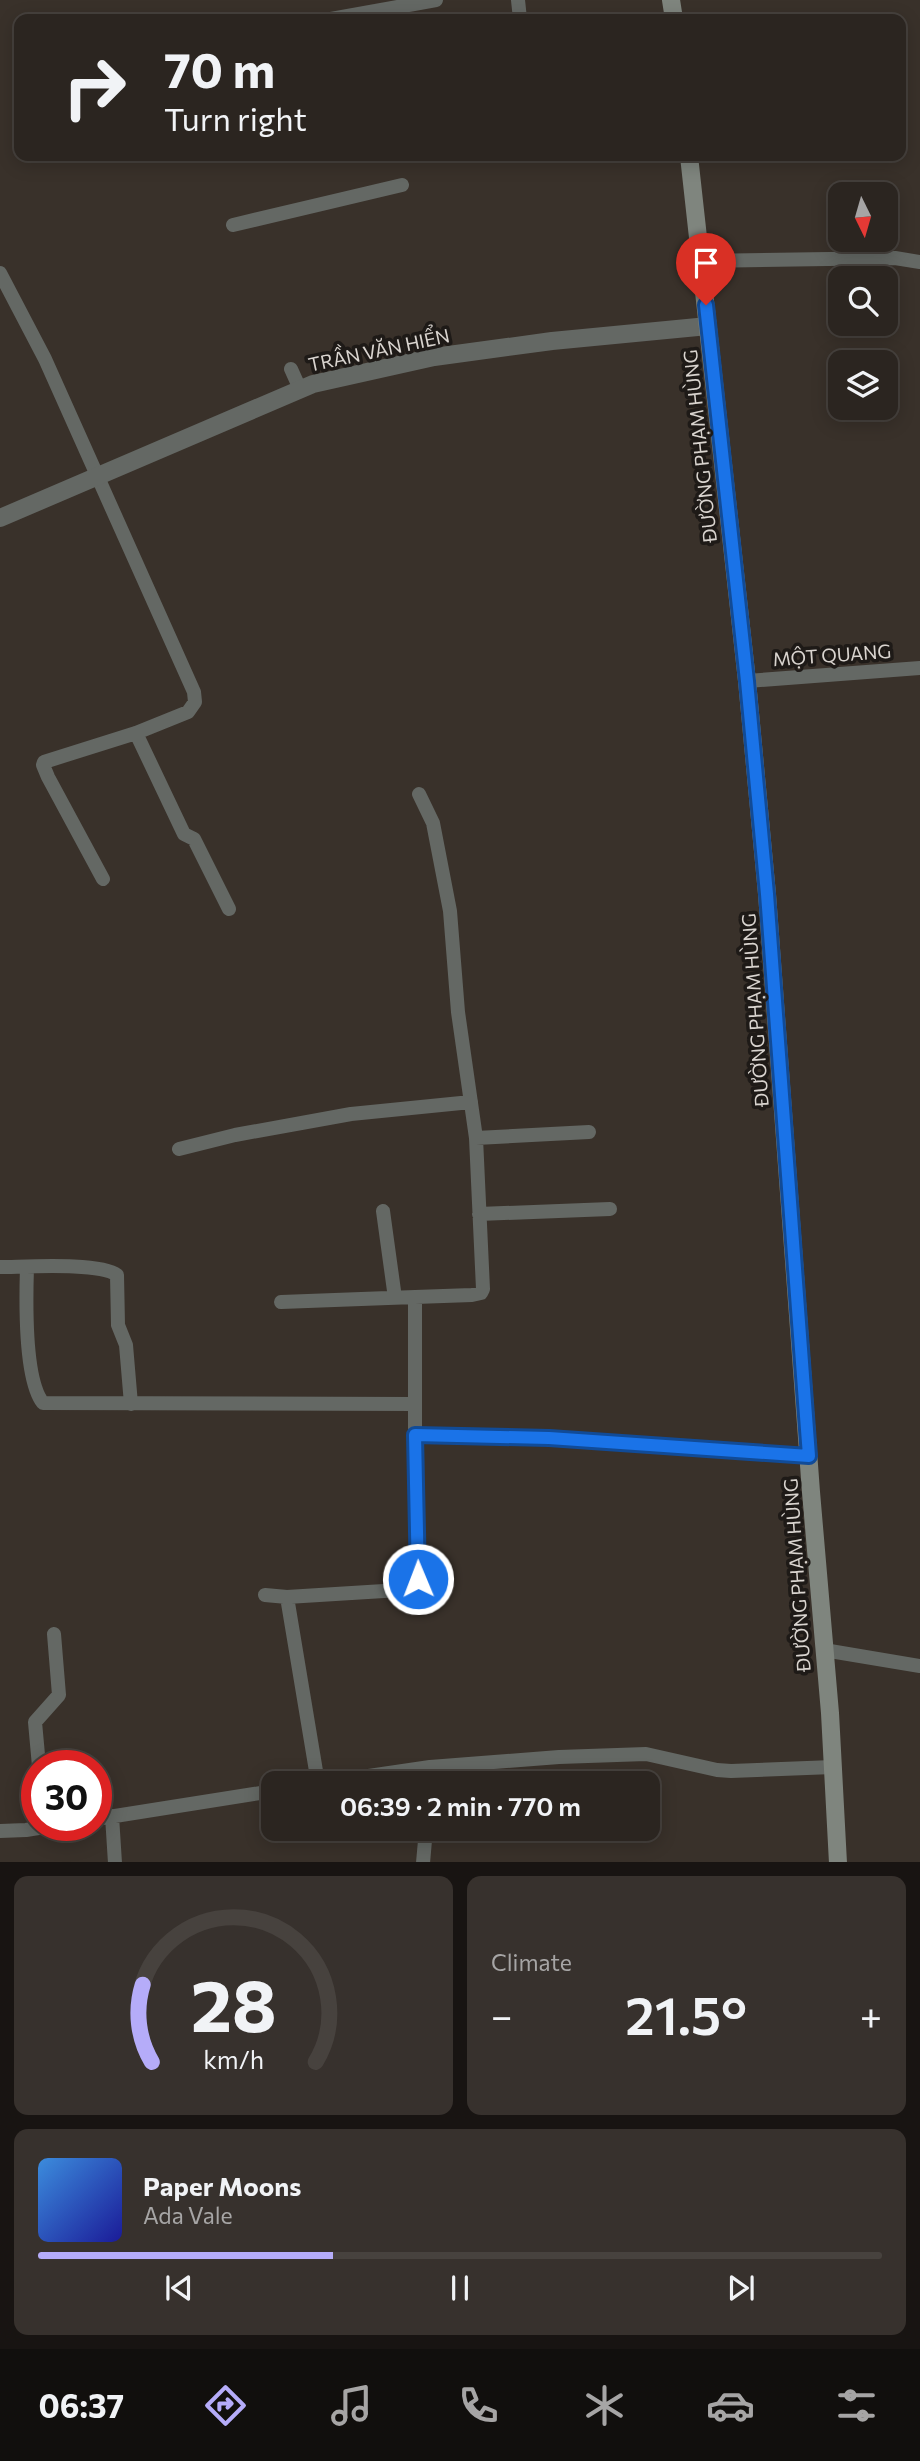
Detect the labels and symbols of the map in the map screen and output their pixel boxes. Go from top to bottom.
north arrow [828,182,898,252]
pin [676,233,736,305]
street label: TRẦN VĂN HIỂN [306,320,452,376]
street label: ĐƯỜNG PHẠM HÙNG [677,348,721,545]
street label: MỘT QUANG [772,638,892,670]
street label: ĐƯỜNG PHẠM HÙNG [735,913,773,1109]
street label: ĐƯỜNG PHẠM HÙNG [777,1478,815,1674]
position arrow [381,1542,455,1616]
speed limit sign: 30 [21,1750,112,1841]

